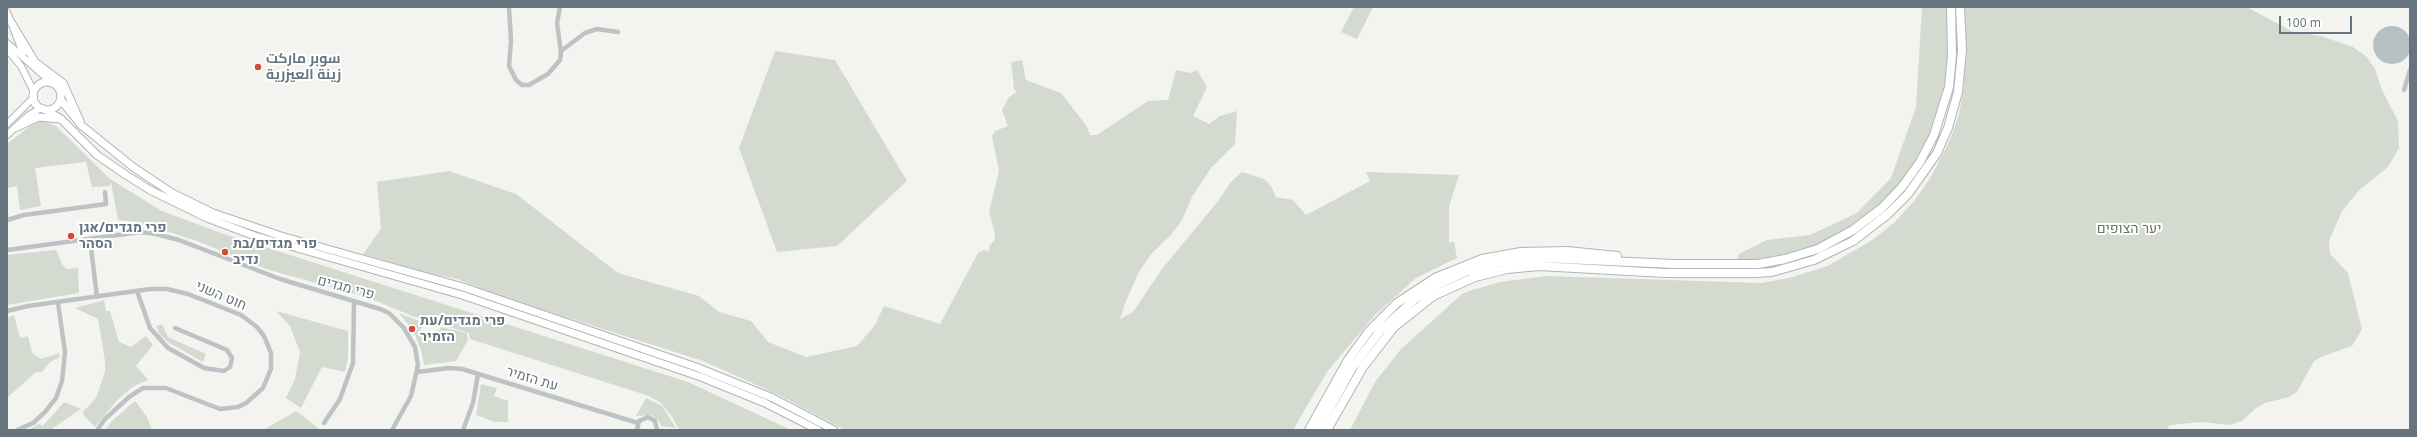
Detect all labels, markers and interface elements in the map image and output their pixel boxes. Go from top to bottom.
scale bar [2281,8,2354,34]
text: 100 m [2286,14,2321,31]
place label: سوبر ماركت زينة العيزرية [266,51,341,84]
marker: سوبر ماركت زينة العيزرية [253,62,263,72]
place label: פרי מגדים/אגן הסהר [79,220,167,252]
park label: יער הצופים [2097,221,2161,237]
marker: פרי מגדים/אגן הסהר [66,231,76,241]
place label: פרי מגדים/בת נדיב [233,236,317,268]
marker: פרי מגדים/בת נדיב [220,247,230,257]
street label: פרי מגדים [316,272,376,304]
street label: חוט השני [193,278,249,314]
place label: פרי מגדים/עת הזמיר [420,313,505,346]
marker: פרי מגדים/עת הזמיר [407,324,417,334]
street label: עת הזמיר [504,363,560,395]

